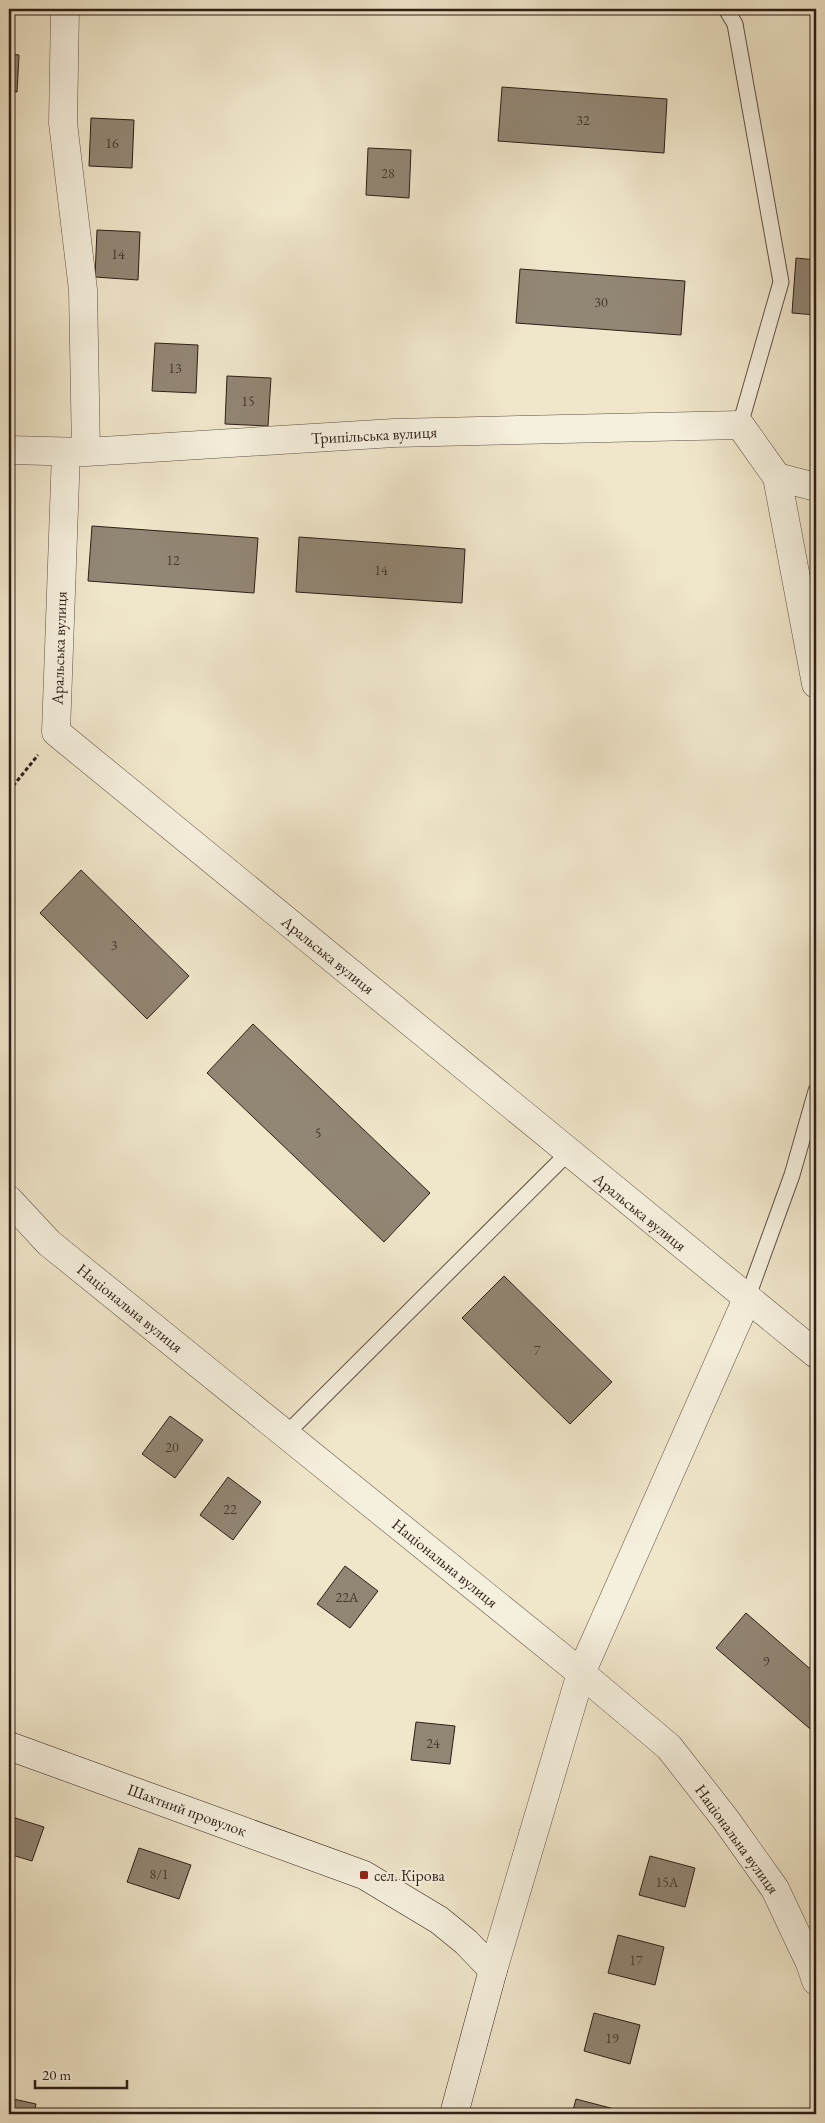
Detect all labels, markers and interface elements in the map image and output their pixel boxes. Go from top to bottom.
house number: 32 [576,111,590,129]
house number: 16 [105,134,119,152]
house number: 28 [381,164,395,182]
house number: 14 [111,245,125,263]
house number: 30 [594,293,608,311]
house number: 13 [168,359,182,377]
house number: 15 [241,392,255,410]
street label: Трипільська вулиця [310,421,438,449]
house number: 12 [166,551,180,569]
house number: 14 [374,561,388,579]
street label: Аральська вулиця [46,591,71,706]
street label: Аральська вулиця [276,910,379,999]
house number: 3 [111,936,118,954]
house number: 5 [315,1124,321,1142]
street label: Аральська вулиця [588,1167,691,1256]
street label: Національна вулиця [73,1259,187,1357]
house number: 7 [534,1341,541,1359]
house number: 20 [165,1438,179,1456]
house number: 22 [223,1500,237,1518]
street label: Національна вулиця [388,1514,502,1612]
house number: 22А [335,1588,359,1606]
house number: 9 [763,1652,770,1670]
house number: 24 [426,1734,440,1752]
street label: Шахтний провулок [124,1779,250,1841]
street label: Національна вулиця [690,1780,784,1898]
house number: 8/1 [149,1865,169,1883]
place label: сел. Кірова [374,1865,446,1886]
marker: сел. Кірова [358,1869,370,1881]
house number: 15А [655,1873,679,1891]
house number: 17 [629,1951,643,1969]
house number: 19 [605,2029,619,2047]
scale bar [35,2058,128,2090]
text: 20 m [42,2065,71,2084]

